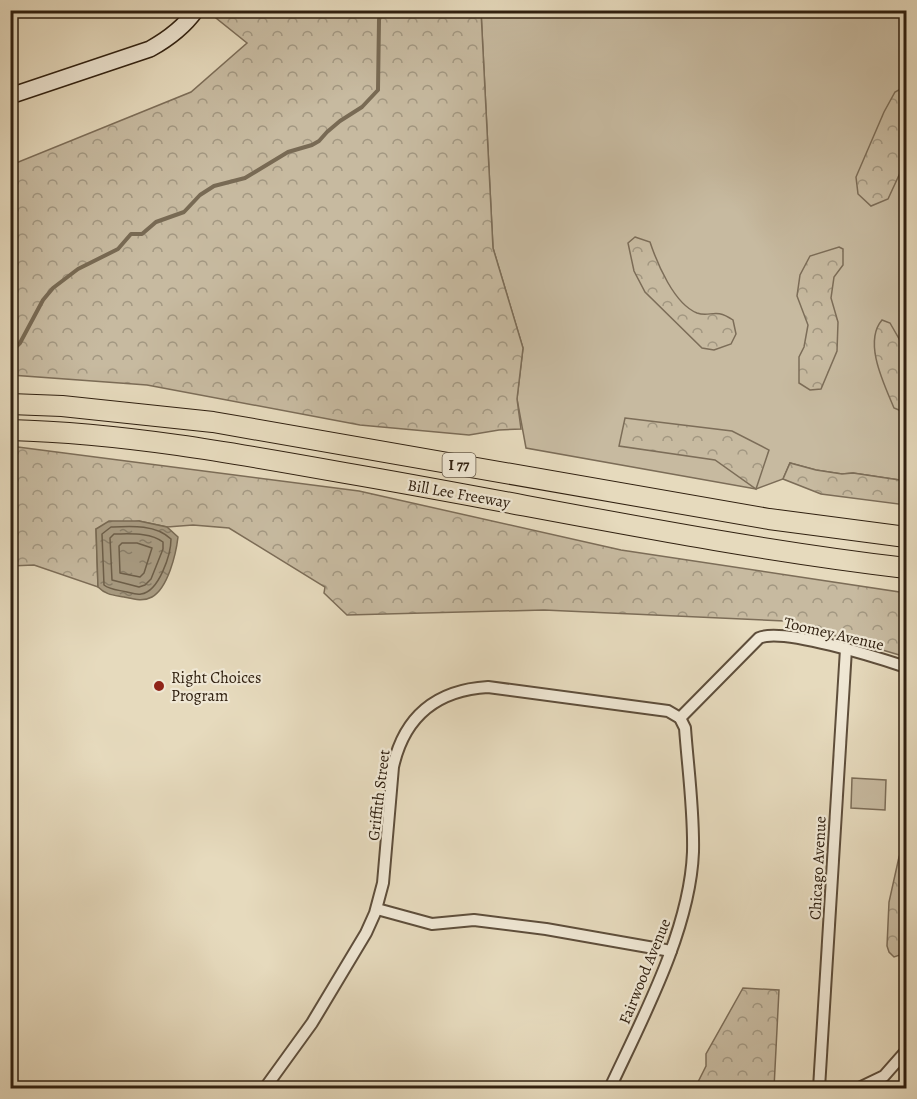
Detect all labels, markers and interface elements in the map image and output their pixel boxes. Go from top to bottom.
road number: I 77 [442,453,476,477]
street label: Bill Lee Freeway [406,474,513,514]
street label: Toomey Avenue [782,612,886,656]
place label: Right Choices Program [171,667,261,707]
marker: Right Choices Program [152,679,166,693]
street label: Griffith Street [362,748,395,842]
street label: Chicago Avenue [804,816,832,921]
street label: Fairwood Avenue [614,915,676,1028]

